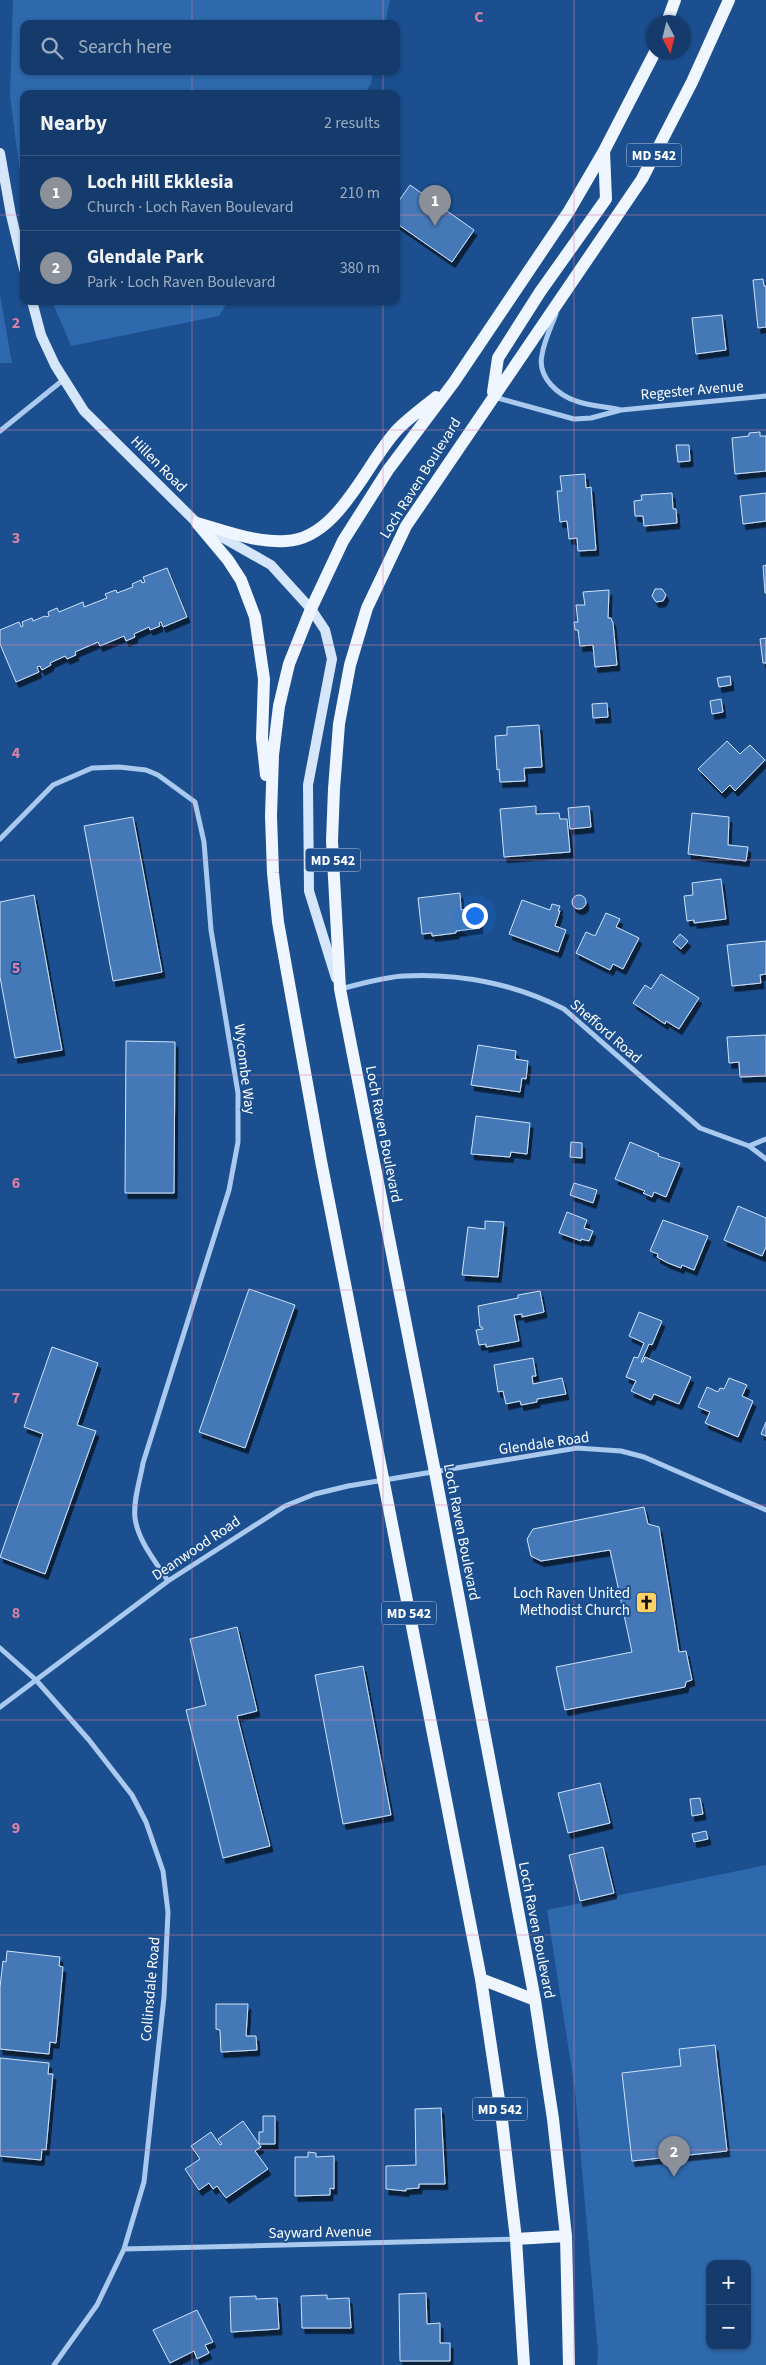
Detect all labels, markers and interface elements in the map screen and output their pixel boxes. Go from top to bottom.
text: C [474,6,484,28]
north arrow [646,15,691,60]
search box [20,20,400,75]
icon: search [38,34,66,62]
text: Search here [78,34,172,61]
text: Nearby [40,108,107,138]
text: 2 results [324,112,380,134]
road number: MD 542 [626,144,682,166]
text: Loch Hill Ekklesia [87,169,234,196]
text: 1 [52,182,60,204]
text: 210 m [340,182,380,204]
pin: 1 [419,185,451,226]
text: Church · Loch Raven Boulevard [87,196,294,218]
text: Glendale Park [87,244,204,271]
text: 2 [52,257,60,279]
text: 380 m [340,257,380,279]
text: Park · Loch Raven Boulevard [87,271,276,293]
text: 2 [12,312,20,334]
street label: Regester Avenue [640,376,744,405]
street label: Loch Raven Boulevard [375,414,466,543]
street label: Hillen Road [126,431,192,497]
text: 3 [12,527,20,549]
text: 4 [12,742,21,764]
road number: MD 542 [306,848,360,872]
your location [462,903,488,929]
text: 5 [12,957,20,979]
street label: Shefford Road [565,994,646,1068]
street label: Wycombe Way [229,1023,260,1115]
street label: Loch Raven Boulevard [360,1064,407,1204]
text: 6 [12,1172,20,1194]
text: 7 [12,1387,20,1409]
street label: Glendale Road [498,1427,591,1460]
street label: Loch Raven Boulevard [438,1462,485,1602]
street label: Deanwood Road [148,1511,245,1586]
place label: Loch Raven United Methodist Church [513,1583,630,1621]
church icon: Loch Raven United Methodist Church [634,1590,658,1614]
text: 8 [12,1602,20,1624]
road number: MD 542 [382,1602,436,1625]
text: 9 [12,1817,20,1839]
street label: Loch Raven Boulevard [513,1860,560,2000]
street label: Collinsdale Road [135,1936,166,2042]
road number: MD 542 [472,2098,528,2120]
pin: 2 [658,2136,690,2177]
street label: Sayward Avenue [268,2221,372,2244]
map controls [706,2260,751,2350]
button: + [706,2260,751,2305]
button: − [706,2305,751,2350]

